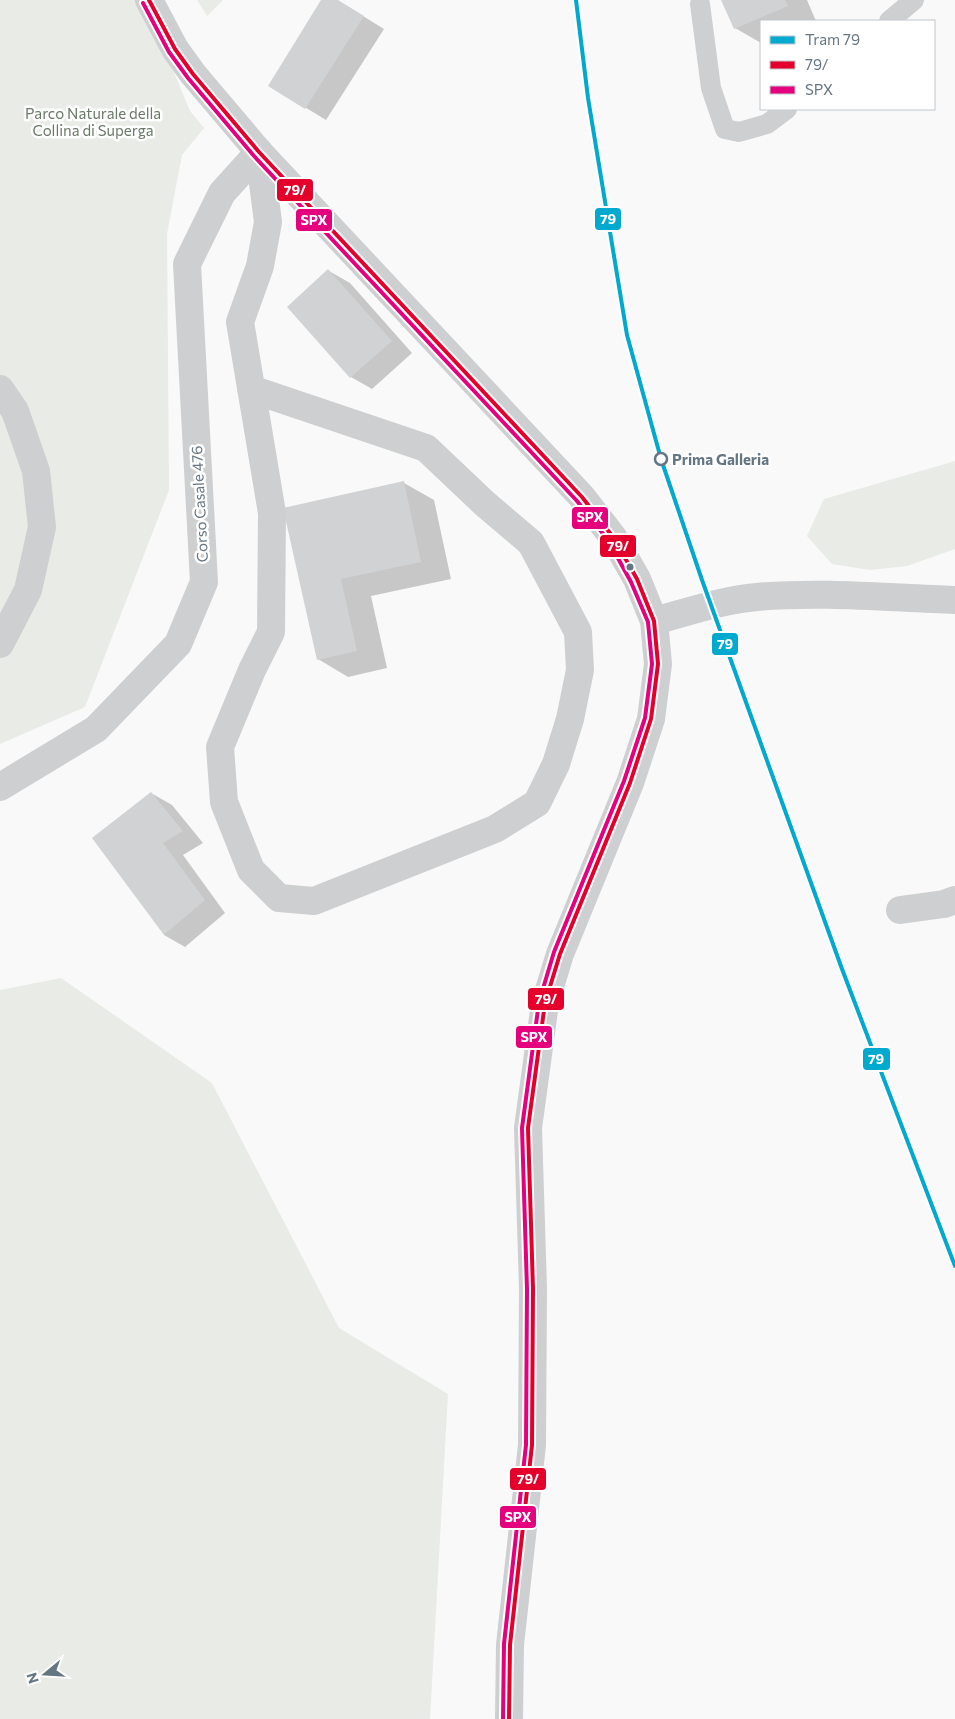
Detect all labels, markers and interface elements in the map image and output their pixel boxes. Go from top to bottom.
legend [760,20,935,110]
text: Tram 79 [805,30,860,48]
text: 79/ [805,55,829,73]
text: SPX [805,80,833,98]
park label: Parco Naturale della Collina di Superga [25,104,161,139]
line badge: 79/ [276,178,314,202]
text: 79/ [284,181,307,198]
line badge: 79 [594,207,622,231]
line badge: SPX [295,208,333,232]
text: 79 [600,210,616,227]
text: SPX [300,211,328,228]
street label: Corso Casale 476 [187,445,211,563]
place label: Prima Galleria [672,450,769,468]
marker: Prima Galleria [654,452,668,466]
line badge: SPX [571,506,609,530]
text: SPX [576,508,604,525]
line badge: 79/ [599,534,637,558]
text: 79/ [607,537,630,554]
unlabelled marker [625,562,635,572]
line badge: 79 [711,632,739,656]
text: 79 [717,635,733,652]
line badge: 79/ [527,987,565,1011]
text: 79/ [535,990,558,1007]
line badge: SPX [515,1025,553,1049]
text: SPX [520,1028,548,1045]
line badge: 79 [862,1047,891,1071]
text: 79 [868,1050,884,1067]
line badge: 79/ [509,1467,547,1491]
text: 79/ [517,1470,540,1487]
line badge: SPX [499,1505,537,1529]
text: SPX [504,1508,532,1525]
north arrow [20,1649,70,1699]
text: N [22,1671,42,1686]

